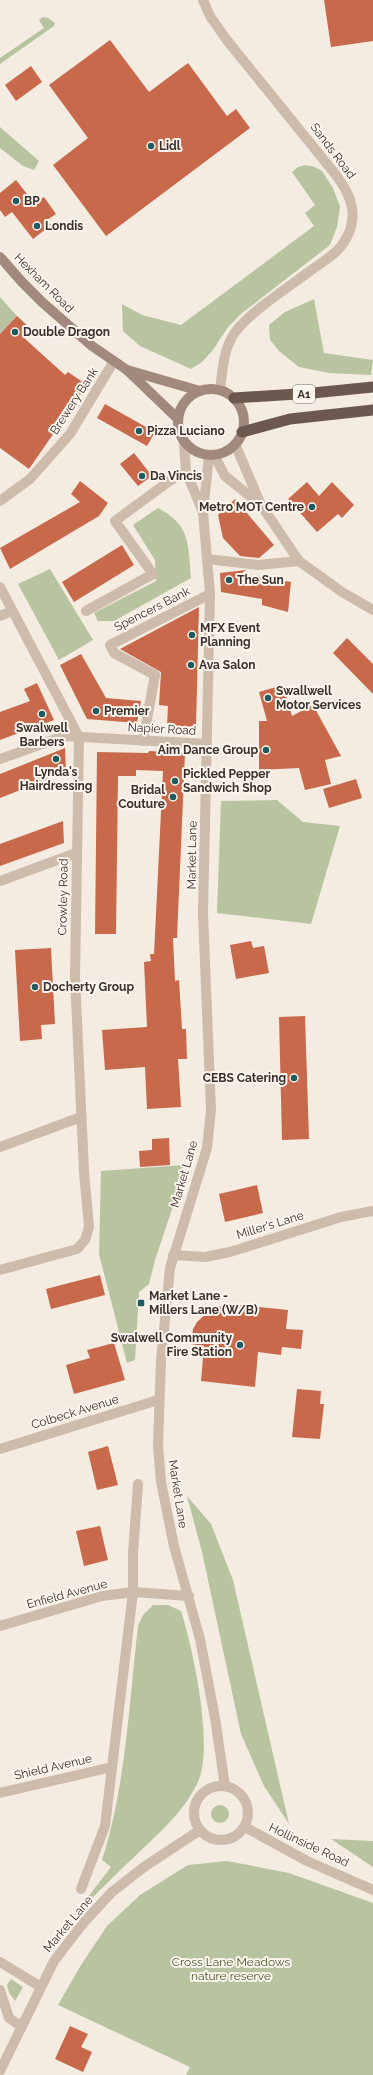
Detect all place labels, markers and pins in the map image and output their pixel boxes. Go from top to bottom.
place label: Lidl [159,139,181,153]
marker: Lidl [146,141,156,151]
place label: BP [24,194,40,208]
marker: BP [11,196,21,206]
place label: Londis [45,219,83,233]
marker: Londis [32,221,42,231]
place label: Double Dragon [23,325,110,339]
marker: Double Dragon [10,327,20,337]
place label: Pizza Luciano [147,424,225,438]
marker: Pizza Luciano [134,426,144,436]
place label: Da Vincis [150,469,202,483]
marker: Da Vincis [137,471,147,481]
place label: Metro MOT Centre [199,500,304,514]
marker: Metro MOT Centre [307,502,317,512]
place label: The Sun [237,573,284,587]
marker: The Sun [224,575,234,585]
place label: MFX Event Planning [200,621,261,649]
marker: MFX Event Planning [187,630,197,640]
place label: Ava Salon [199,658,255,672]
marker: Ava Salon [186,660,196,670]
place label: Swallwell Motor Services [276,684,361,712]
marker: Swallwell Motor Services [263,693,273,703]
place label: Premier [104,704,150,718]
marker: Premier [91,706,101,716]
marker: Swalwell Barbers [37,709,47,719]
place label: Swalwell Barbers [16,721,68,749]
place label: Aim Dance Group [158,743,258,757]
marker: Aim Dance Group [261,745,271,755]
marker: Lynda's Hairdressing [51,754,61,764]
place label: Lynda's Hairdressing [20,765,92,793]
place label: Pickled Pepper Sandwich Shop [183,767,272,795]
marker: Pickled Pepper Sandwich Shop [170,776,180,786]
place label: Bridal Couture [118,783,165,811]
marker: Bridal Couture [168,792,178,802]
place label: Docherty Group [43,980,134,994]
marker: Docherty Group [30,982,40,992]
place label: CEBS Catering [203,1071,286,1085]
marker: CEBS Catering [289,1073,299,1083]
place label: Market Lane - Millers Lane (W/B) [149,1289,258,1317]
marker: Market Lane - Millers Lane (W/B) [136,1298,146,1308]
place label: Swalwell Community Fire Station [111,1331,232,1359]
marker: Swalwell Community Fire Station [235,1340,245,1350]

